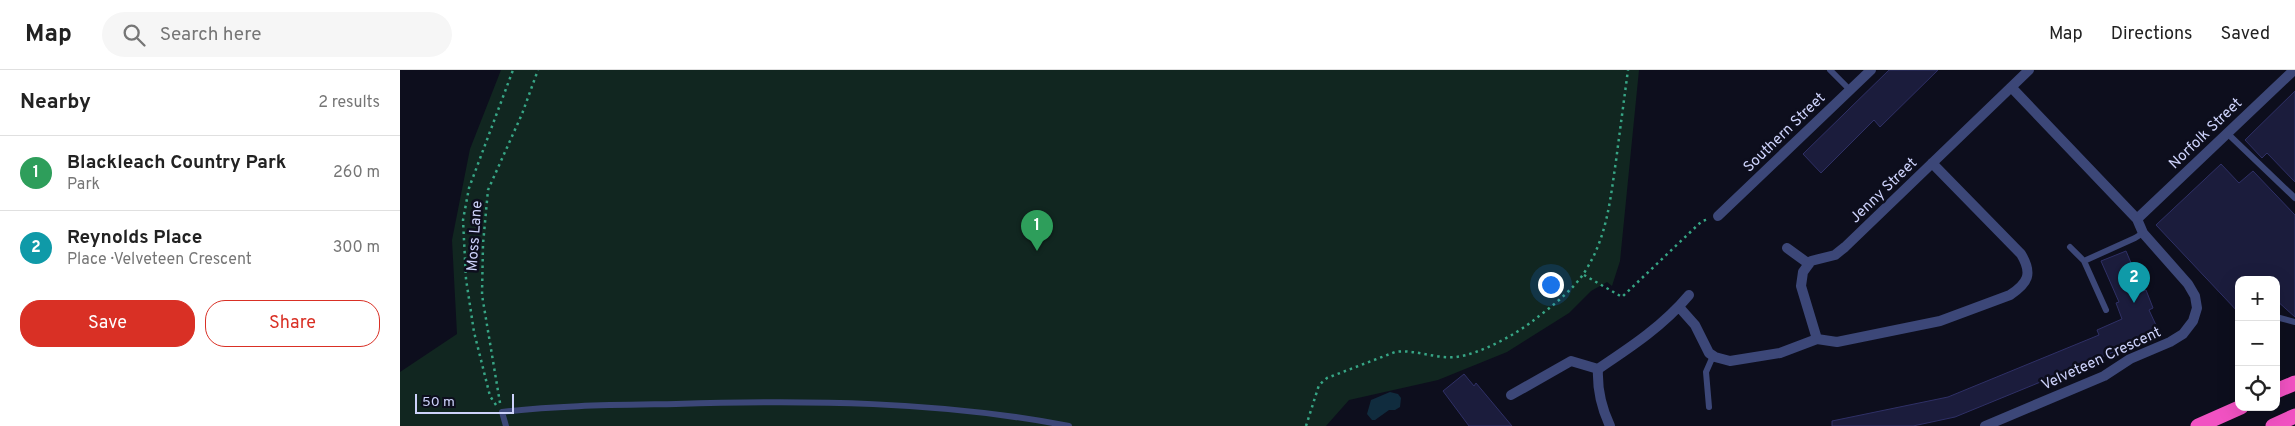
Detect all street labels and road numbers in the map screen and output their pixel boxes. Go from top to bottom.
street label: Southern Street [1740,89,1830,177]
street label: Norfolk Street [2165,94,2247,174]
street label: Jenny Street [1846,154,1922,228]
street label: Moss Lane [464,200,487,272]
street label: Velveteen Crescent [2039,323,2164,395]

